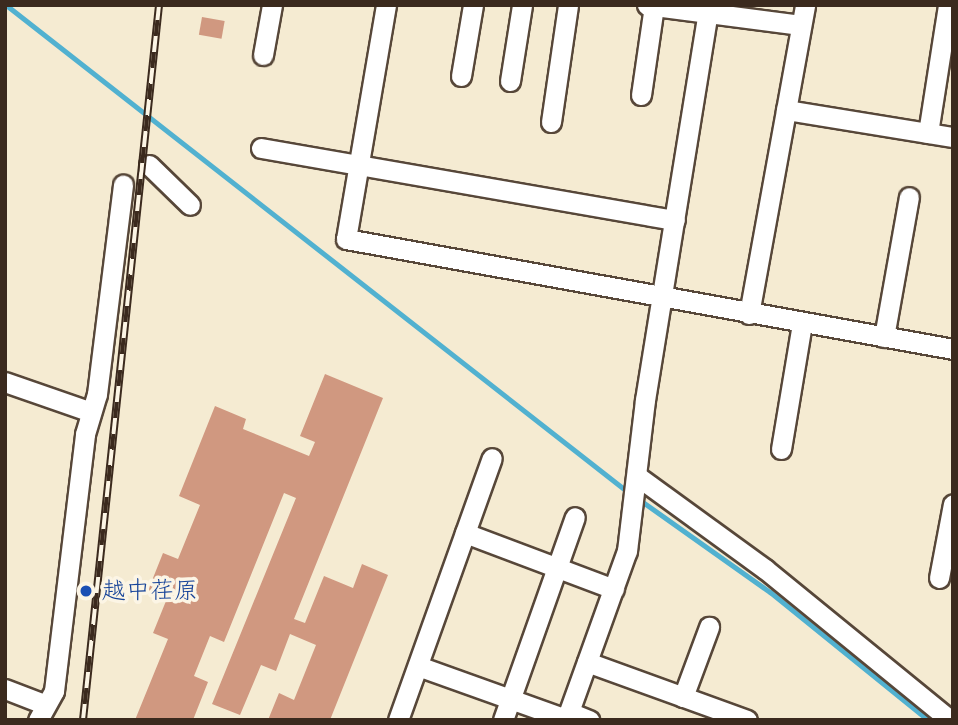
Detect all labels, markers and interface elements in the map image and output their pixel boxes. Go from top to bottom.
place label: 越中荏原 [102,577,198,605]
marker: 越中荏原 [76,581,96,601]

